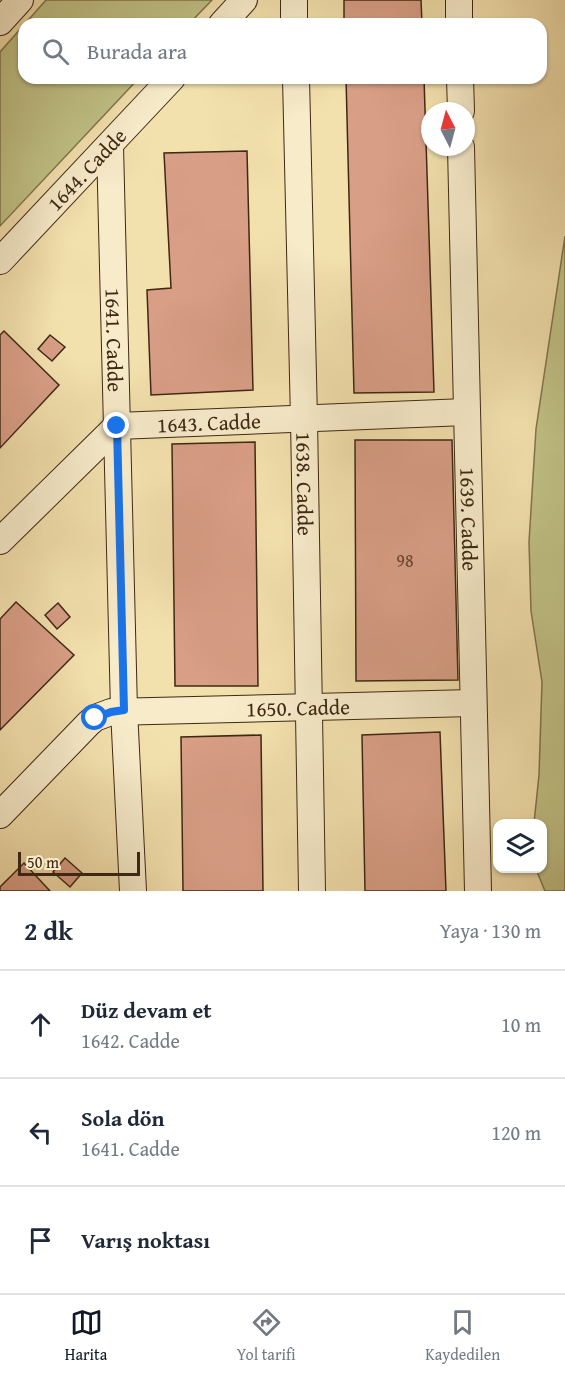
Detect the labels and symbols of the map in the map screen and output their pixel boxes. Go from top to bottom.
north arrow [421,102,475,156]
street label: 1644. Cadde [39,121,133,218]
street label: 1641. Cadde [98,288,132,392]
street label: 1643. Cadde [156,405,262,440]
route end [103,412,129,438]
street label: 1638. Cadde [289,432,321,536]
street label: 1639. Cadde [453,467,486,571]
house number: 98 [396,547,414,574]
street label: 1650. Cadde [246,691,350,724]
route start [81,704,107,730]
scale bar [18,849,140,876]

